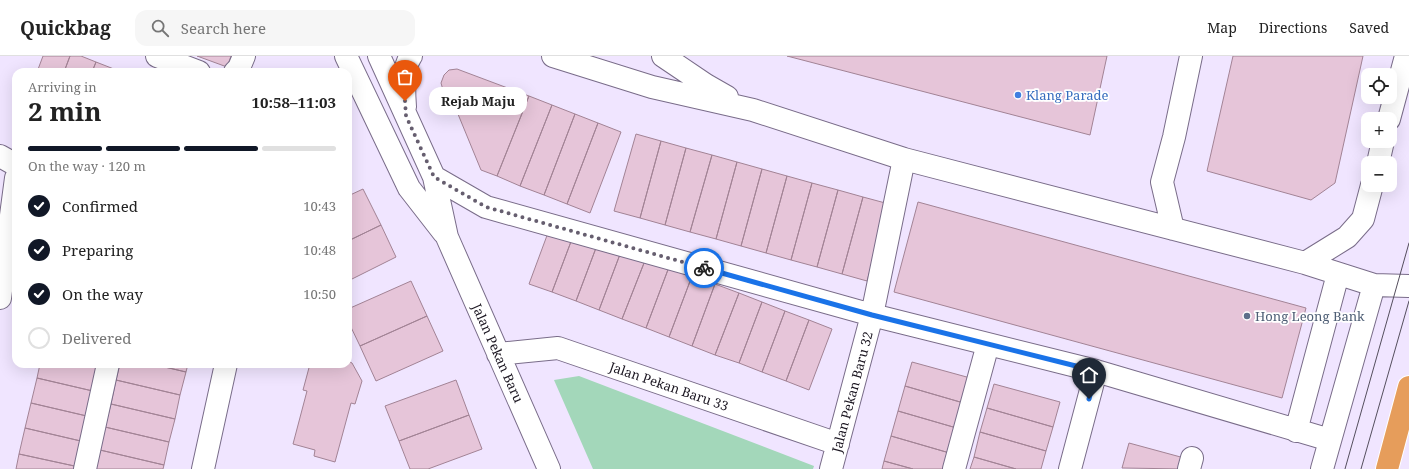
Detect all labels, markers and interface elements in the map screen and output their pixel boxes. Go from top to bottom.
search box [135,10,415,46]
text: Quickbag [20,15,111,41]
icon: search [149,17,171,39]
text: Search here [181,18,266,38]
text: Map [1207,18,1237,37]
text: Directions [1259,18,1327,37]
text: Saved [1349,18,1389,37]
pin [388,60,422,101]
icon: bag [394,66,416,88]
map controls [1361,68,1397,192]
button: locate [1361,68,1397,104]
text: Arriving in [28,78,97,96]
place label: Klang Parade [1026,86,1109,104]
callout: Rejab Maju [429,87,527,115]
marker: Klang Parade [1013,90,1023,100]
text: 10:58–11:03 [252,92,336,112]
text: Rejab Maju [441,92,515,110]
text: 2 min [28,93,102,129]
button: + [1361,112,1397,148]
button: − [1361,156,1397,192]
text: On the way · 120 m [28,157,146,175]
icon: check [28,195,50,217]
text: Confirmed [62,196,138,216]
text: 10:43 [303,197,336,215]
icon: check [28,239,50,261]
text: Preparing [62,240,133,260]
text: 10:48 [303,241,336,259]
courier [684,248,724,288]
icon: bike [693,257,715,279]
icon: check [28,283,50,305]
text: On the way [62,284,143,304]
text: 10:50 [303,285,336,303]
street label: Jalan Pekan Baru [468,300,528,405]
place label: Hong Leong Bank [1255,307,1365,325]
marker: Hong Leong Bank [1242,311,1252,321]
text: Delivered [62,328,131,348]
street label: Jalan Pekan Baru 32 [827,329,877,456]
street label: Jalan Pekan Baru 33 [606,357,731,415]
pin [1072,358,1106,399]
icon: home [1078,364,1100,386]

